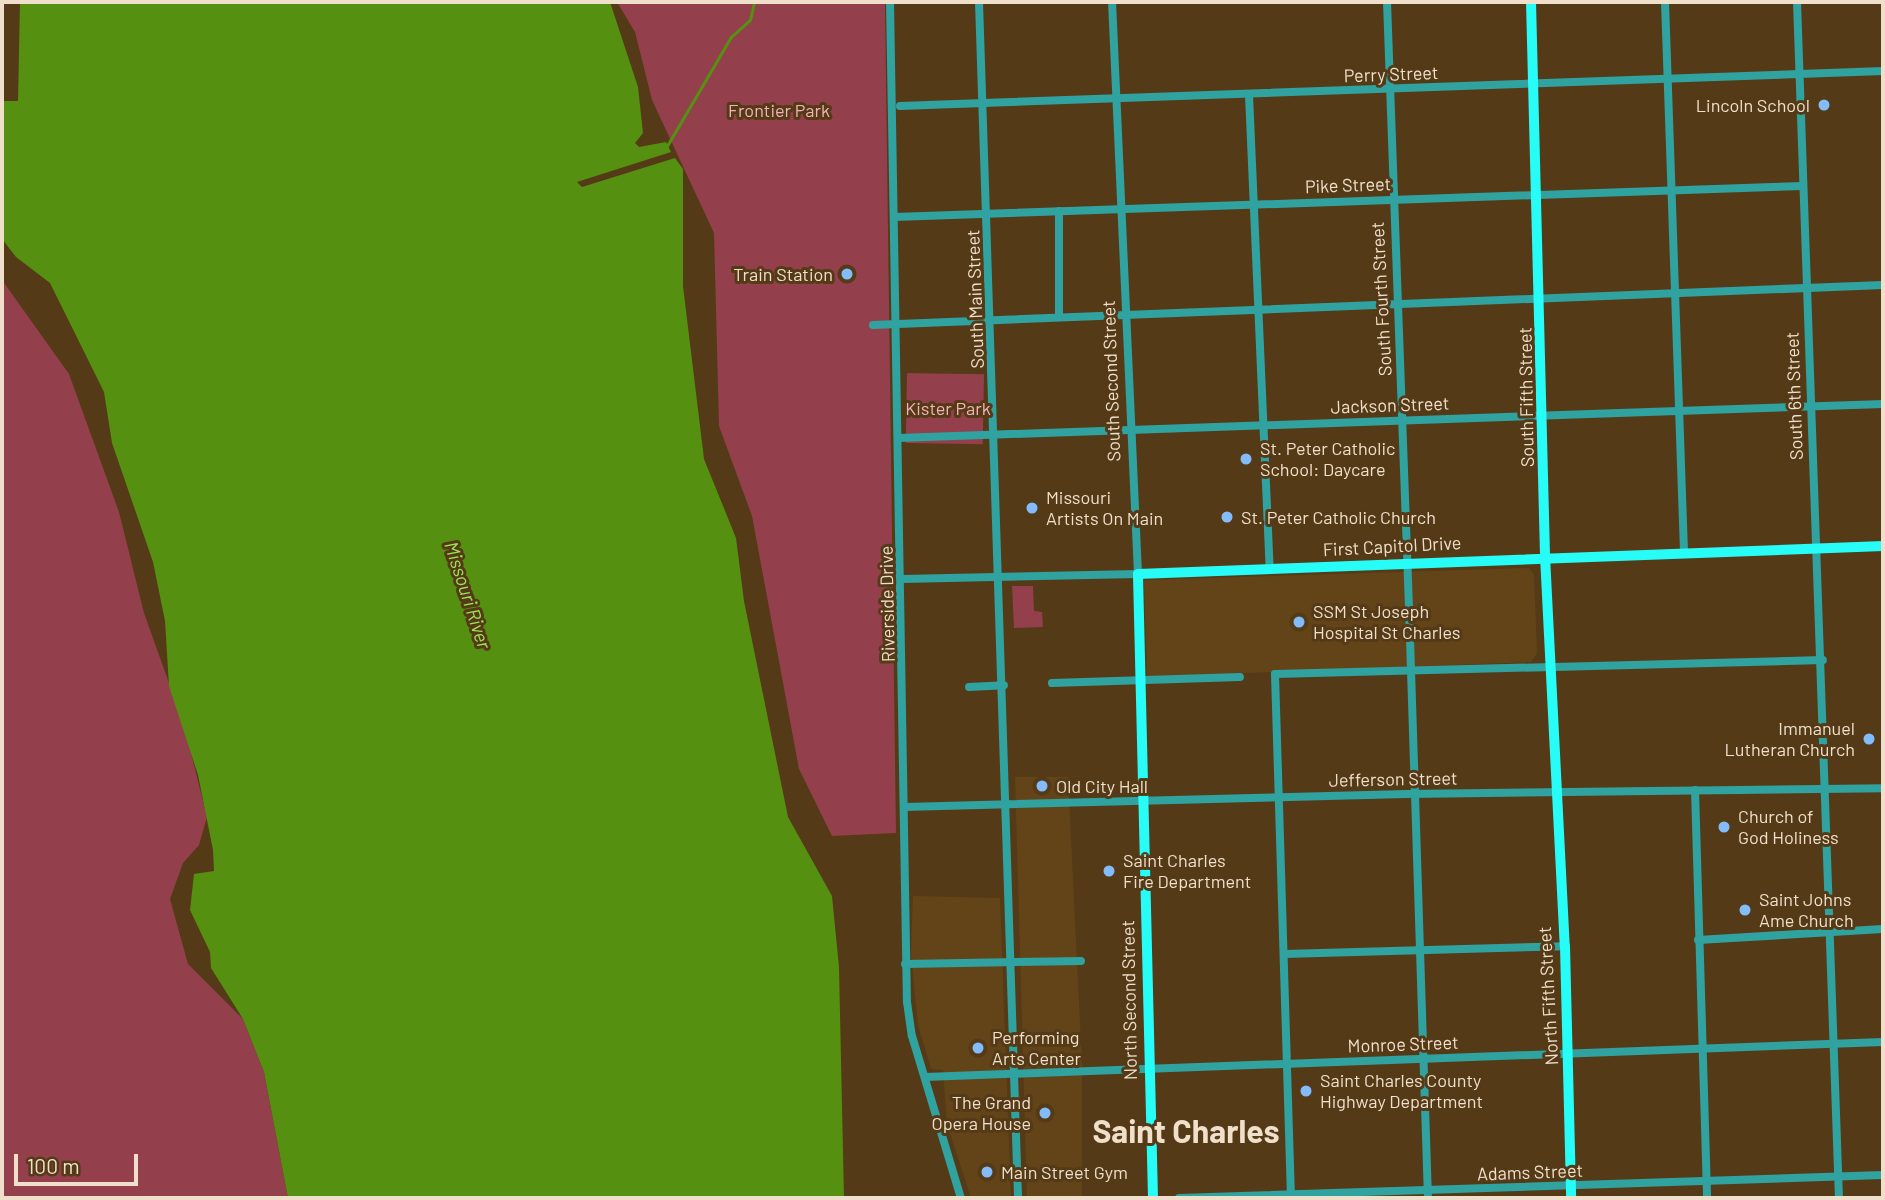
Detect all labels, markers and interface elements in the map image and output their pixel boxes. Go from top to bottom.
street label: Perry Street [1343,62,1439,86]
place label: Lincoln School [1696,94,1810,116]
marker: Lincoln School [1816,97,1832,113]
park label: Frontier Park [728,99,830,121]
street label: Pike Street [1305,173,1391,197]
street label: South Fourth Street [1366,221,1396,377]
street label: South Main Street [962,229,988,369]
place label: Train Station [733,263,833,285]
marker: Train Station [839,266,855,282]
street label: South Second Street [1097,300,1125,462]
street label: South Fifth Street [1514,327,1538,467]
street label: South 6th Street [1781,332,1807,460]
street label: Jackson Street [1330,392,1450,418]
park label: Kister Park [905,397,991,419]
place label: St. Peter Catholic School: Daycare [1260,438,1395,480]
marker: St. Peter Catholic School: Daycare [1238,451,1254,467]
place label: Missouri Artists On Main [1046,487,1163,530]
marker: Missouri Artists On Main [1024,500,1040,516]
place label: St. Peter Catholic Church [1241,506,1436,528]
marker: St. Peter Catholic Church [1219,509,1235,525]
street label: First Capitol Drive [1322,532,1462,560]
water label: Missouri River [440,539,496,651]
street label: Riverside Drive [875,546,899,662]
place label: SSM St Joseph Hospital St Charles [1313,601,1461,644]
marker: SSM St Joseph Hospital St Charles [1291,614,1307,630]
place label: Immanuel Lutheran Church [1725,718,1855,760]
marker: Immanuel Lutheran Church [1861,731,1877,747]
street label: Jefferson Street [1328,767,1458,791]
place label: Old City Hall [1056,775,1148,797]
marker: Old City Hall [1034,778,1050,794]
place label: Church of God Holiness [1738,806,1839,848]
marker: Church of God Holiness [1716,819,1732,835]
place label: Saint Charles Fire Department [1123,850,1251,892]
marker: Saint Charles Fire Department [1101,863,1117,879]
place label: Saint Johns Ame Church [1759,889,1854,932]
marker: Saint Johns Ame Church [1737,902,1753,918]
street label: North Second Street [1117,920,1141,1080]
street label: North Fifth Street [1534,926,1562,1066]
place label: Performing Arts Center [992,1027,1081,1070]
street label: Monroe Street [1347,1031,1459,1057]
marker: Performing Arts Center [970,1040,986,1056]
place label: Saint Charles County Highway Department [1320,1070,1483,1112]
marker: Saint Charles County Highway Department [1298,1083,1314,1099]
place label: The Grand Opera House [932,1092,1031,1134]
marker: The Grand Opera House [1037,1105,1053,1121]
district label: Saint Charles [1092,1111,1280,1149]
scale bar [18,1140,142,1184]
text: 100 m [27,1153,80,1178]
street label: Adams Street [1477,1159,1583,1185]
place label: Main Street Gym [1001,1161,1128,1183]
marker: Main Street Gym [979,1164,995,1180]

